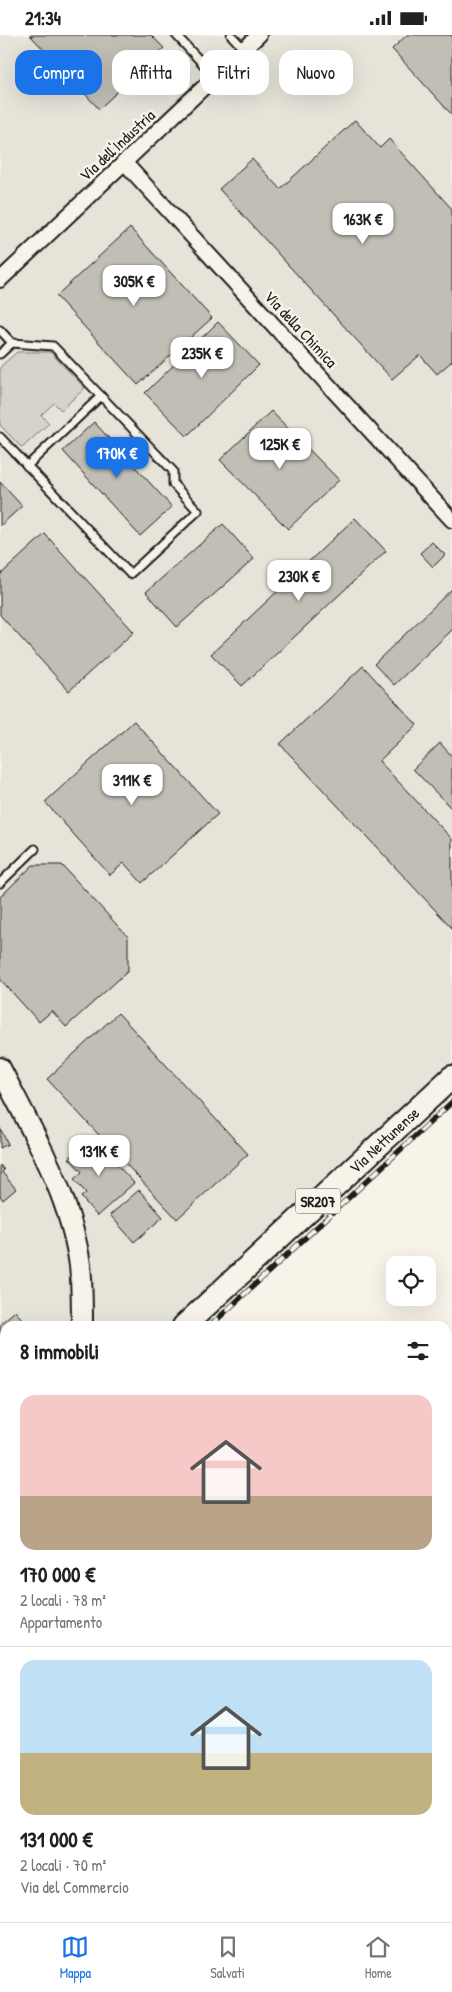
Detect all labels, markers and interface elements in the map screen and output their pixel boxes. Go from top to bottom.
text: 21:34 [25,5,61,31]
chip: Compra [15,50,102,95]
chip: Affitta [112,50,190,95]
chip: Filtri [200,50,269,95]
chip: Nuovo [279,50,353,95]
street label: Via dell'Industria [74,104,160,186]
pin: 163K € [322,203,404,245]
text: 163K € [343,208,383,230]
pin: 305K € [93,265,175,307]
text: 305K € [114,270,154,292]
street label: Via della Chimica [260,286,342,372]
pin: 235K € [161,337,243,379]
text: 235K € [181,342,223,364]
pin: 125K € [239,427,321,470]
text: 125K € [260,433,300,455]
pin: 170K € [76,437,158,479]
text: 170K € [97,442,137,464]
pin: 230K € [258,559,340,602]
text: 230K € [278,565,320,587]
pin: 311K € [91,763,173,806]
text: 311K € [113,769,151,791]
street label: Via Nettunense [344,1101,424,1178]
pin: 131K € [58,1135,140,1177]
text: 131K € [80,1140,118,1162]
road number: SR207 [296,1189,340,1213]
map controls [386,1256,436,1306]
button: locate [386,1256,436,1306]
text: 8 immobili [20,1337,99,1366]
icon: filters [404,1337,432,1365]
icon: home [181,1427,271,1517]
text: 170 000 € [20,1560,95,1589]
text: 2 locali · 78 m² [20,1589,106,1611]
text: Appartamento [20,1611,102,1633]
icon: home [181,1693,271,1783]
text: 131 000 € [20,1825,93,1854]
text: 2 locali · 70 m² [20,1854,106,1876]
text: Via del Commercio [20,1876,129,1898]
tab: Mappa [60,1933,91,1982]
tab: Salvati [210,1933,245,1982]
tab: Home [364,1933,392,1982]

